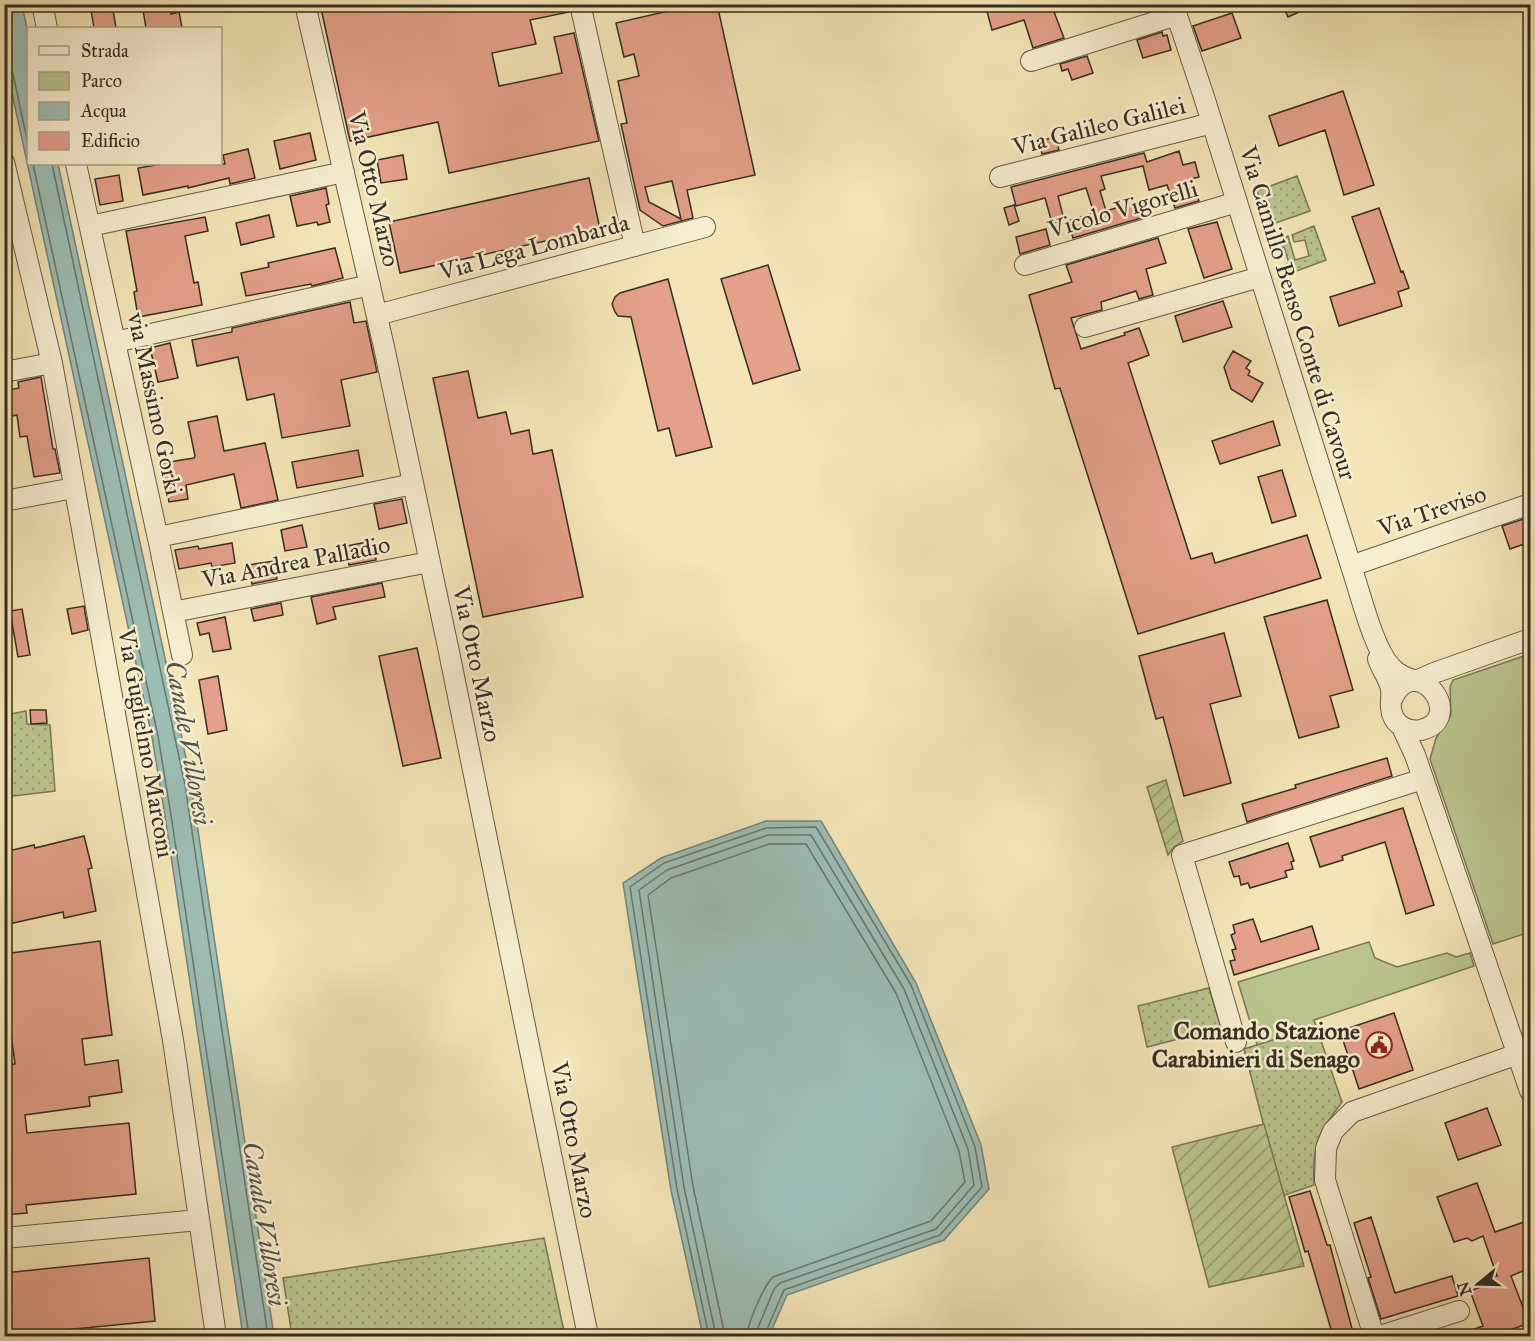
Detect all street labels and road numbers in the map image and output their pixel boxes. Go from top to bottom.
street label: Via Galileo Galilei [1009,90,1189,162]
street label: Via Otto Marzo [341,107,406,270]
street label: Via Camillo Benso Conte di Cavour [1233,141,1363,484]
street label: Vicolo Vigorelli [1044,173,1202,245]
street label: Via Lega Lombarda [435,207,633,287]
street label: via Massimo Gorki [121,309,189,499]
street label: Via Treviso [1373,479,1490,544]
street label: Via Andrea Palladio [198,529,393,595]
street label: Via Otto Marzo [446,582,508,745]
street label: Via Guglielmo Marconi [111,625,181,861]
street label: Via Otto Marzo [544,1058,604,1221]

